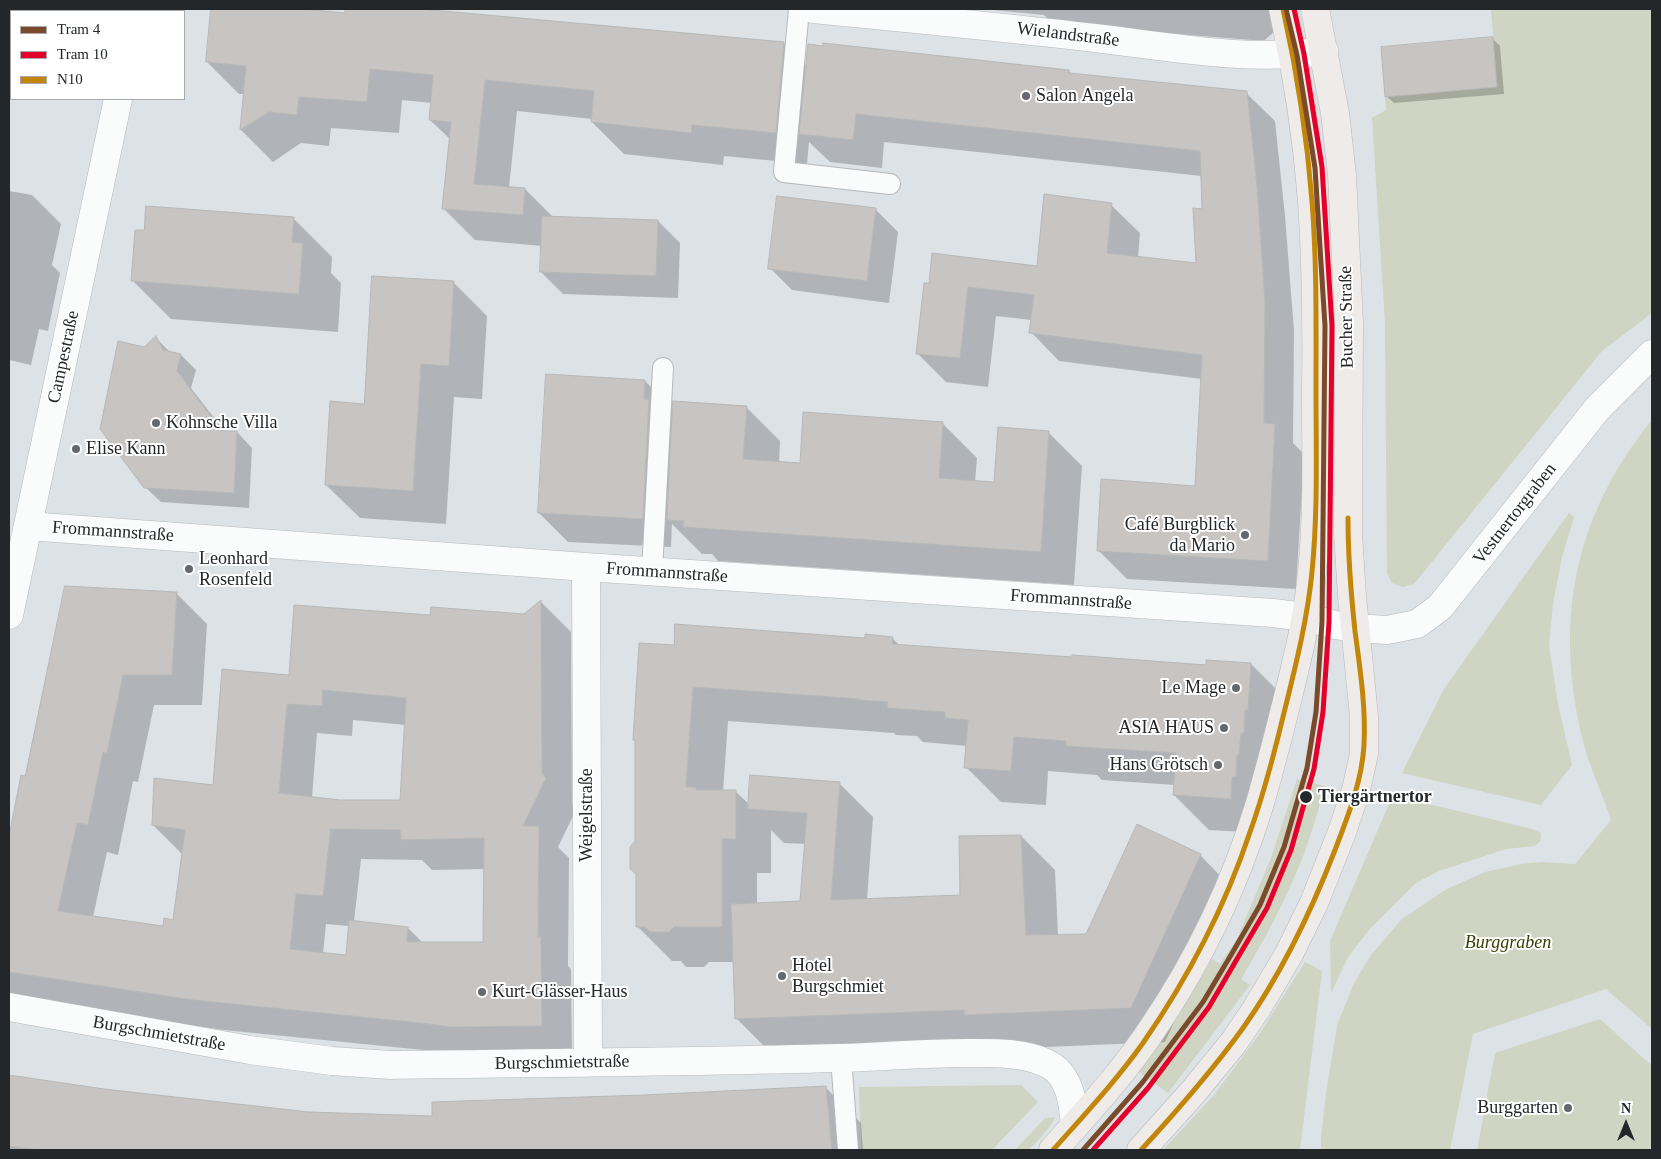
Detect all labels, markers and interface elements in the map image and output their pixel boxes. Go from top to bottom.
legend [10,10,185,100]
street label: Wielandstraße [1015,18,1121,52]
text: Tram 4 [57,21,100,37]
text: Tram 10 [57,46,108,62]
text: N10 [57,71,83,87]
place label: Salon Angela [1036,85,1133,107]
marker: Salon Angela [1020,90,1032,102]
street label: Bucher Straße [1335,266,1359,368]
street label: Campestraße [44,309,84,405]
place label: Kohnsche Villa [166,412,277,434]
marker: Kohnsche Villa [150,417,162,429]
place label: Elise Kann [86,438,165,460]
marker: Elise Kann [70,443,82,455]
street label: Vestnertorgraben [1469,459,1561,569]
place label: Café Burgblick da Mario [1125,514,1235,556]
street label: Frommannstraße [51,517,175,547]
marker: Café Burgblick da Mario [1239,529,1251,541]
place label: Leonhard Rosenfeld [199,548,272,590]
street label: Frommannstraße [605,558,729,588]
marker: Leonhard Rosenfeld [183,563,195,575]
street label: Frommannstraße [1009,585,1133,615]
place label: Le Mage [1162,677,1226,699]
marker: Le Mage [1230,682,1242,694]
place label: ASIA HAUS [1118,717,1214,739]
marker: ASIA HAUS [1218,722,1230,734]
place label: Hans Grötsch [1110,754,1208,776]
marker: Hans Grötsch [1212,759,1224,771]
street label: Weigelstraße [576,768,598,862]
place label: Tiergärtnertor [1318,786,1432,808]
marker: Tiergärtnertor [1298,789,1314,805]
park label: Burggraben [1465,932,1551,954]
place label: Hotel Burgschmiet [792,955,884,998]
marker: Hotel Burgschmiet [776,970,788,982]
place label: Kurt-Glässer-Haus [492,981,628,1003]
marker: Kurt-Glässer-Haus [476,986,488,998]
street label: Burgschmietstraße [91,1012,227,1056]
street label: Burgschmietstraße [495,1051,629,1075]
place label: Burggarten [1477,1097,1558,1119]
north arrow [1601,1099,1651,1149]
text: N [1621,1101,1631,1116]
marker: Burggarten [1562,1102,1574,1114]

